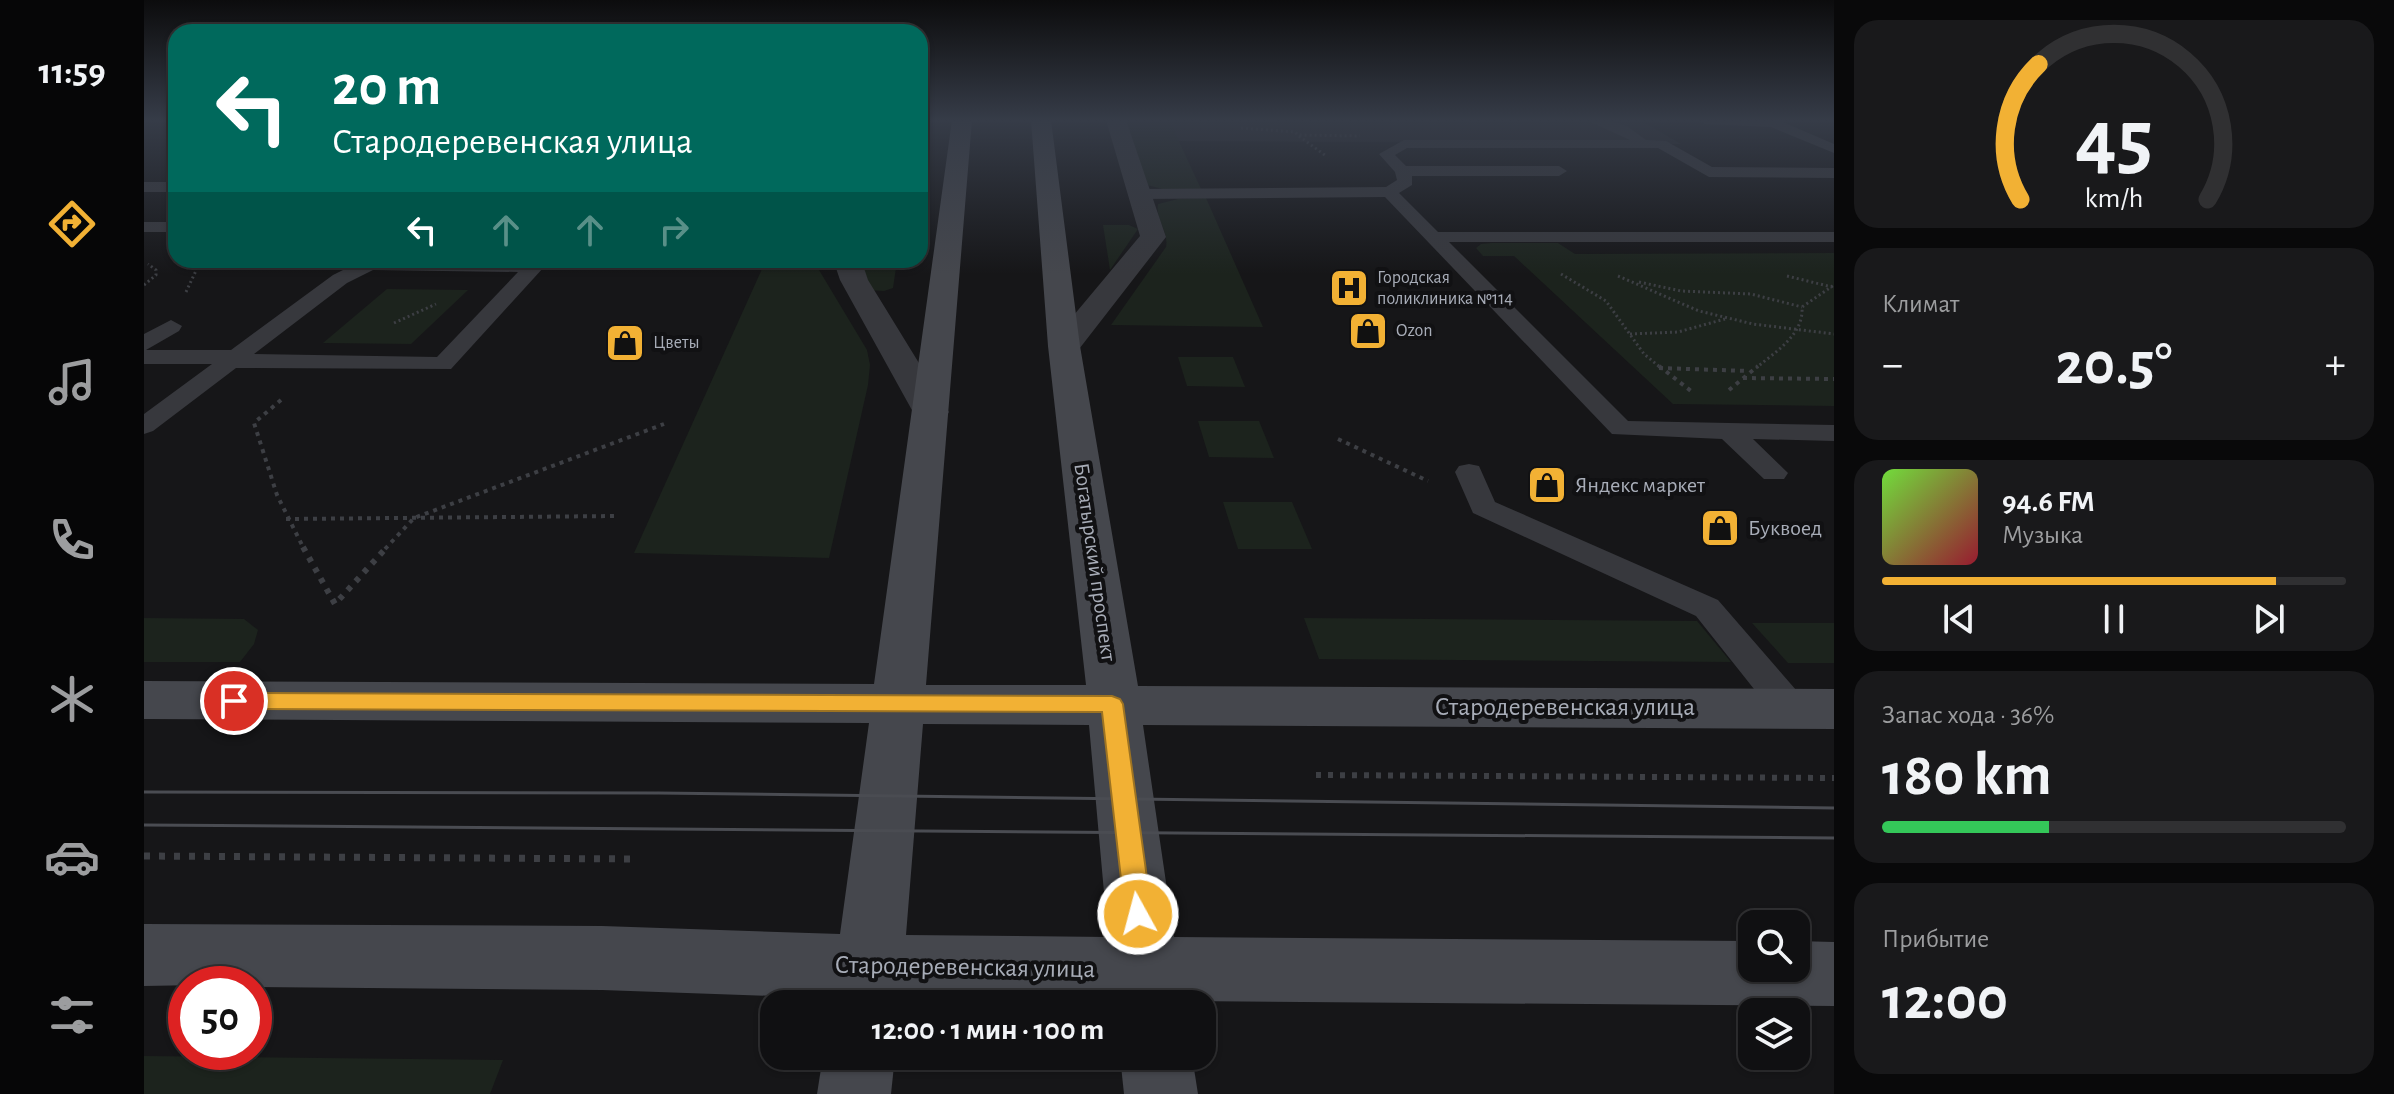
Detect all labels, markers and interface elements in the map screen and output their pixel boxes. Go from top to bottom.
text: 11:59 [38,54,106,90]
icon: left [200,56,304,160]
text: 20 m [332,59,441,115]
text: 45 [2075,99,2153,183]
text: Стародеревенская улица [332,124,693,160]
text: km/h [2085,184,2143,213]
icon: directions [44,196,100,252]
icon: left [400,208,444,252]
icon: ahead [484,208,528,252]
icon: ahead [568,208,612,252]
icon: right [652,208,696,252]
hospital icon: Городская поликлиника №114 [1328,267,1370,309]
place label: Городская поликлиника №114 [1377,269,1513,308]
text: Климат [1882,291,1959,317]
shop icon: Ozon [1347,310,1389,352]
shop icon: Цветы [604,322,646,364]
place label: Ozon [1396,322,1433,340]
place label: Цветы [653,334,700,352]
text: 20.5° [2056,335,2172,395]
text: − [1882,343,1903,387]
text: + [2325,343,2346,387]
icon: music [44,354,100,410]
street label: Богатырский проспект [1070,461,1120,664]
shop icon: Яндекс маркет [1526,464,1568,506]
place label: Яндекс маркет [1575,474,1706,496]
text: 94.6 FM [2002,487,2095,517]
shop icon: Буквоед [1699,507,1741,549]
icon: phone [44,512,100,568]
place label: Буквоед [1748,517,1822,539]
text: Музыка [2002,522,2083,548]
icon: previous [1937,597,1981,641]
icon: pause [2092,597,2136,641]
icon: next [2247,597,2291,641]
pin [200,667,268,735]
icon: climate [44,671,100,727]
icon: arrive [212,679,256,723]
street label: Стародеревенская улица [1435,694,1695,720]
text: Запас хода · 36% [1882,702,2054,728]
text: 180 km [1882,746,2052,806]
icon: car [44,829,100,885]
position arrow [1096,872,1180,956]
map controls [1738,910,1810,1070]
button: search [1738,910,1810,982]
text: Прибытие [1882,926,1989,952]
street label: Стародеревенская улица [835,952,1096,982]
speed limit sign: 50 [168,966,272,1070]
text: 12:00 [1882,970,2008,1030]
icon: filters [44,987,100,1043]
button: layers [1738,998,1810,1070]
text: 12:00 · 1 мин · 100 m [872,1015,1104,1045]

